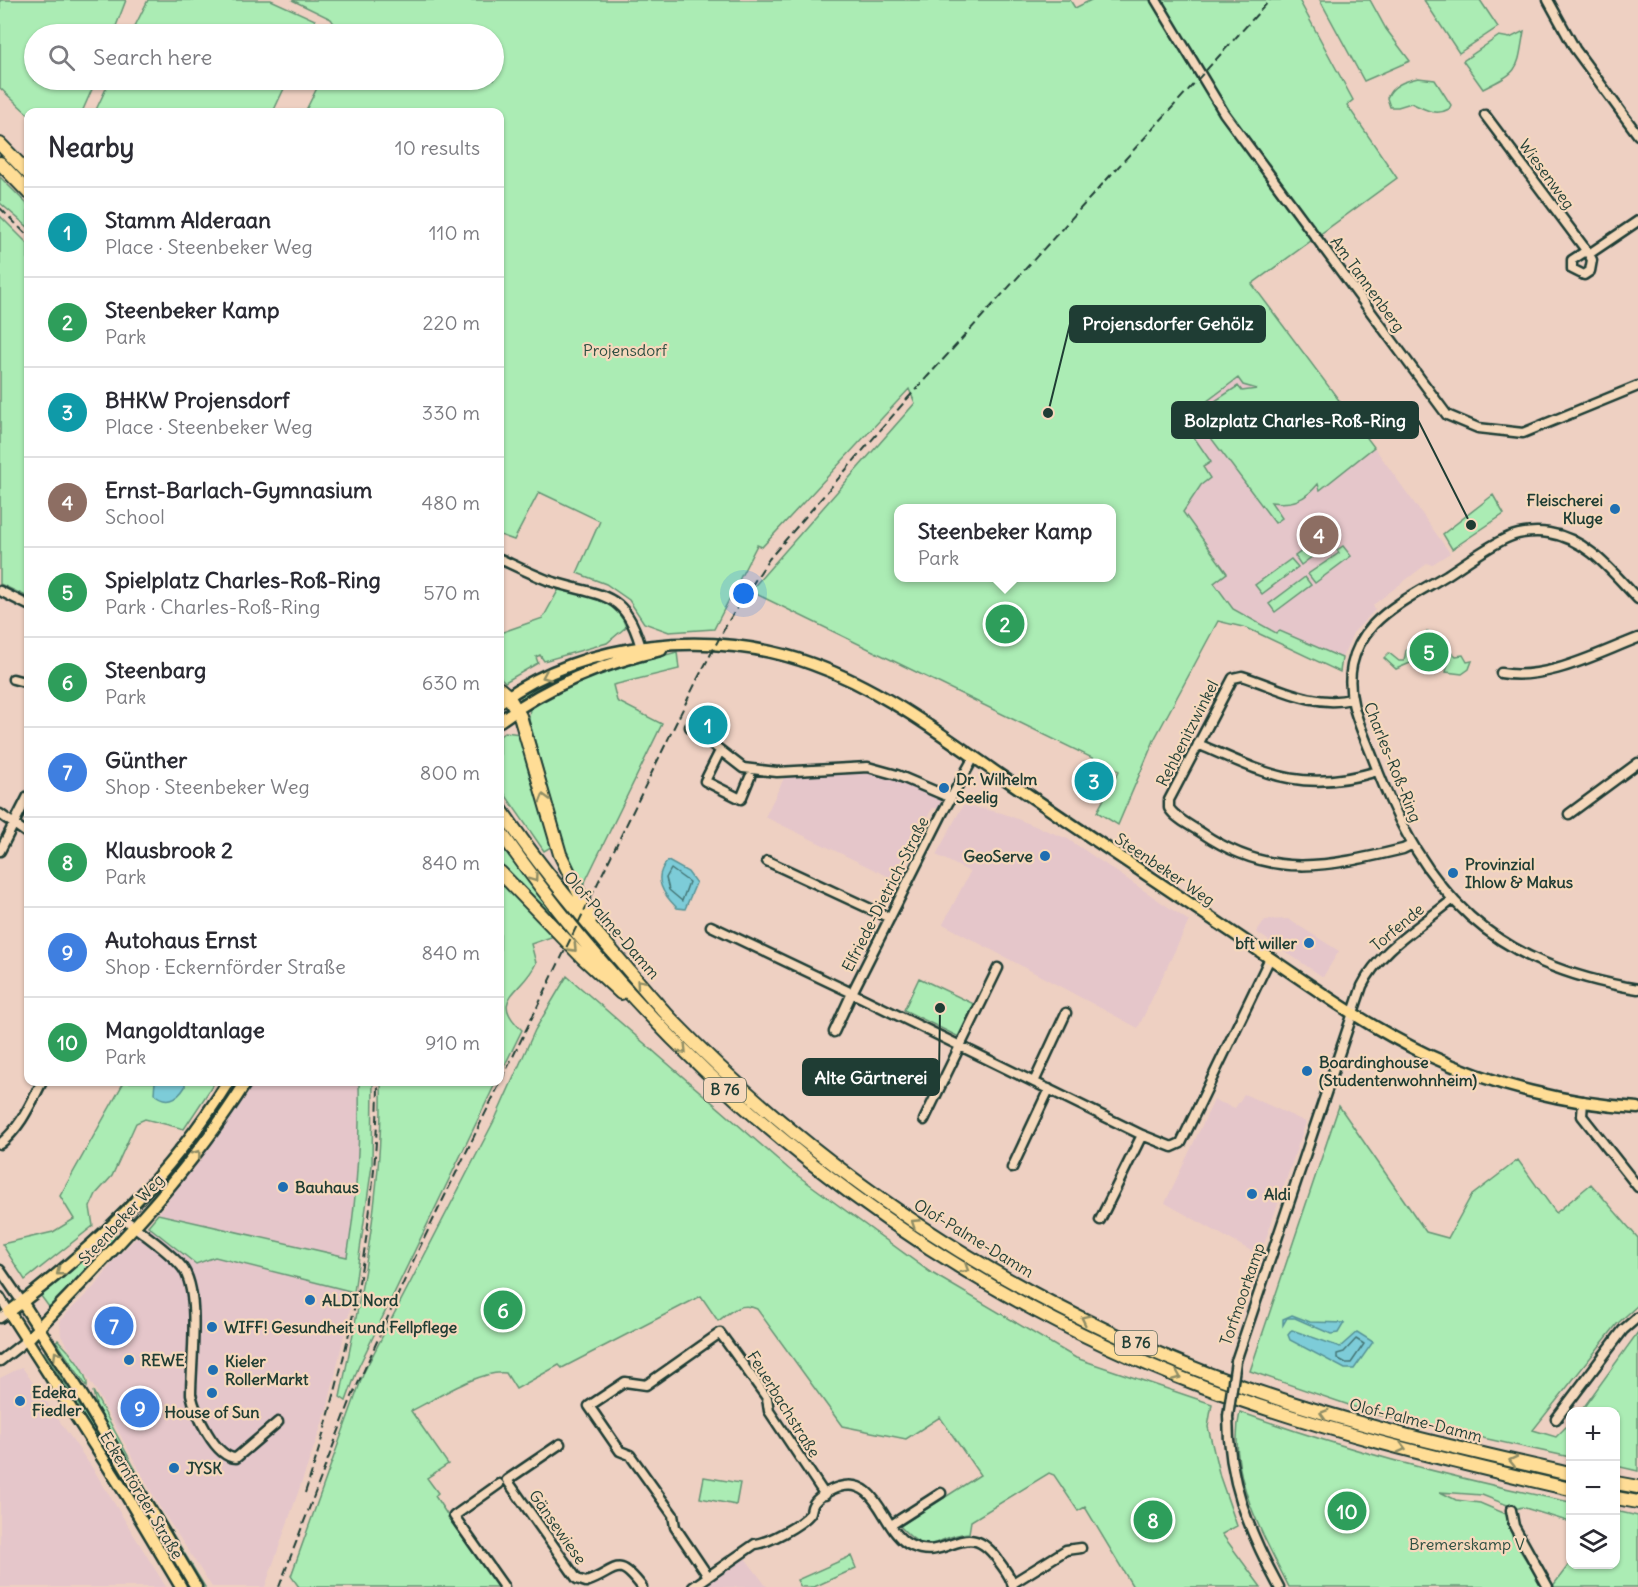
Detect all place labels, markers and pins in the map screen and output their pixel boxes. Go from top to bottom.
callout: Projensdorfer Gehölz [1070,306,1265,342]
callout: Bolzplatz Charles-Roß-Ring [1172,402,1418,438]
place label: Fleischerei Kluge [1527,490,1603,529]
marker: Fleischerei Kluge [1608,502,1622,516]
pin: 4 [1300,512,1338,558]
pin: 2 [986,602,1024,646]
pin: 5 [1410,630,1448,674]
pin: 1 [688,702,728,748]
pin: 3 [1074,758,1114,804]
place label: Dr. Wilhelm Seelig [956,769,1037,808]
marker: Dr. Wilhelm Seelig [937,781,951,795]
place label: GeoServe [964,846,1033,866]
marker: GeoServe [1038,849,1052,863]
place label: Provinzial Ihlow & Makus [1465,854,1573,892]
marker: Provinzial Ihlow & Makus [1446,866,1460,880]
place label: bft willer [1235,933,1297,953]
marker: bft willer [1302,936,1316,950]
place label: Boardinghouse (Studentenwohnheim) [1319,1052,1477,1091]
callout: Alte Gärtnerei [803,1059,939,1095]
marker: Boardinghouse (Studentenwohnheim) [1300,1064,1314,1078]
place label: Bauhaus [295,1177,359,1197]
marker: Bauhaus [276,1180,290,1194]
place label: Aldi [1264,1184,1291,1204]
marker: Aldi [1245,1187,1259,1201]
pin: 6 [484,1288,522,1332]
place label: ALDI Nord [322,1290,399,1310]
marker: ALDI Nord [303,1293,317,1307]
pin: 7 [94,1304,134,1348]
place label: WIFF! Gesundheit und Fellpflege [224,1317,458,1338]
marker: WIFF! Gesundheit und Fellpflege [205,1320,219,1334]
place label: REWE [141,1350,185,1370]
place label: Kieler RollerMarkt [225,1351,309,1389]
marker: REWE [122,1353,136,1367]
marker: Kieler RollerMarkt [206,1363,220,1377]
place label: Edeka Fiedler [32,1382,82,1420]
pin: 9 [120,1386,160,1430]
marker: House of Sun [205,1386,219,1400]
marker: Edeka Fiedler [13,1394,27,1408]
place label: House of Sun [165,1402,259,1422]
place label: JYSK [186,1458,222,1478]
marker: JYSK [167,1461,181,1475]
pin: 10 [1328,1488,1366,1534]
pin: 8 [1134,1498,1172,1543]

